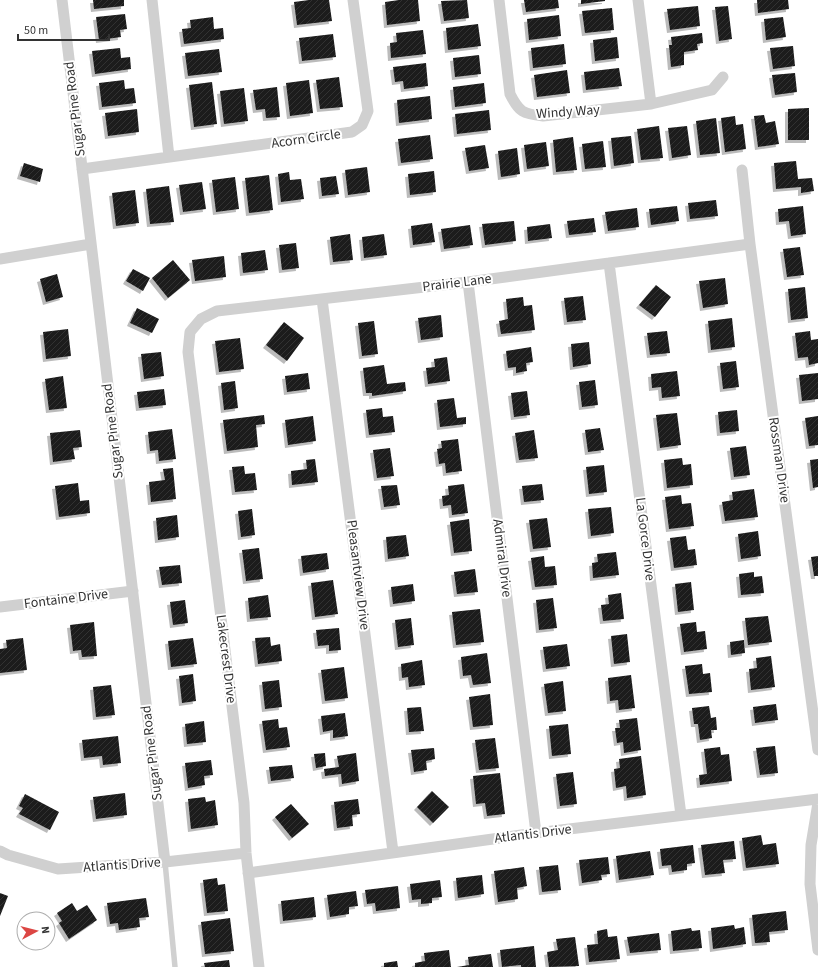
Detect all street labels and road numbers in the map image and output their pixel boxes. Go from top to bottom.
street label: Sugar Pine Road [59,60,91,158]
street label: Windy Way [536,100,601,124]
street label: Acorn Circle [270,124,342,154]
street label: Prairie Lane [421,269,493,297]
street label: Sugar Pine Road [97,382,129,480]
street label: Rossman Drive [763,416,795,504]
street label: La Gorce Drive [630,496,660,582]
street label: Admiral Drive [487,518,517,598]
street label: Pleasantview Drive [341,519,375,631]
street label: Fontaine Drive [23,584,109,614]
street label: Lakecrest Drive [211,614,241,704]
street label: Sugar Pine Road [136,704,168,802]
street label: Atlantis Drive [493,819,573,849]
street label: Atlantis Drive [83,852,161,878]

